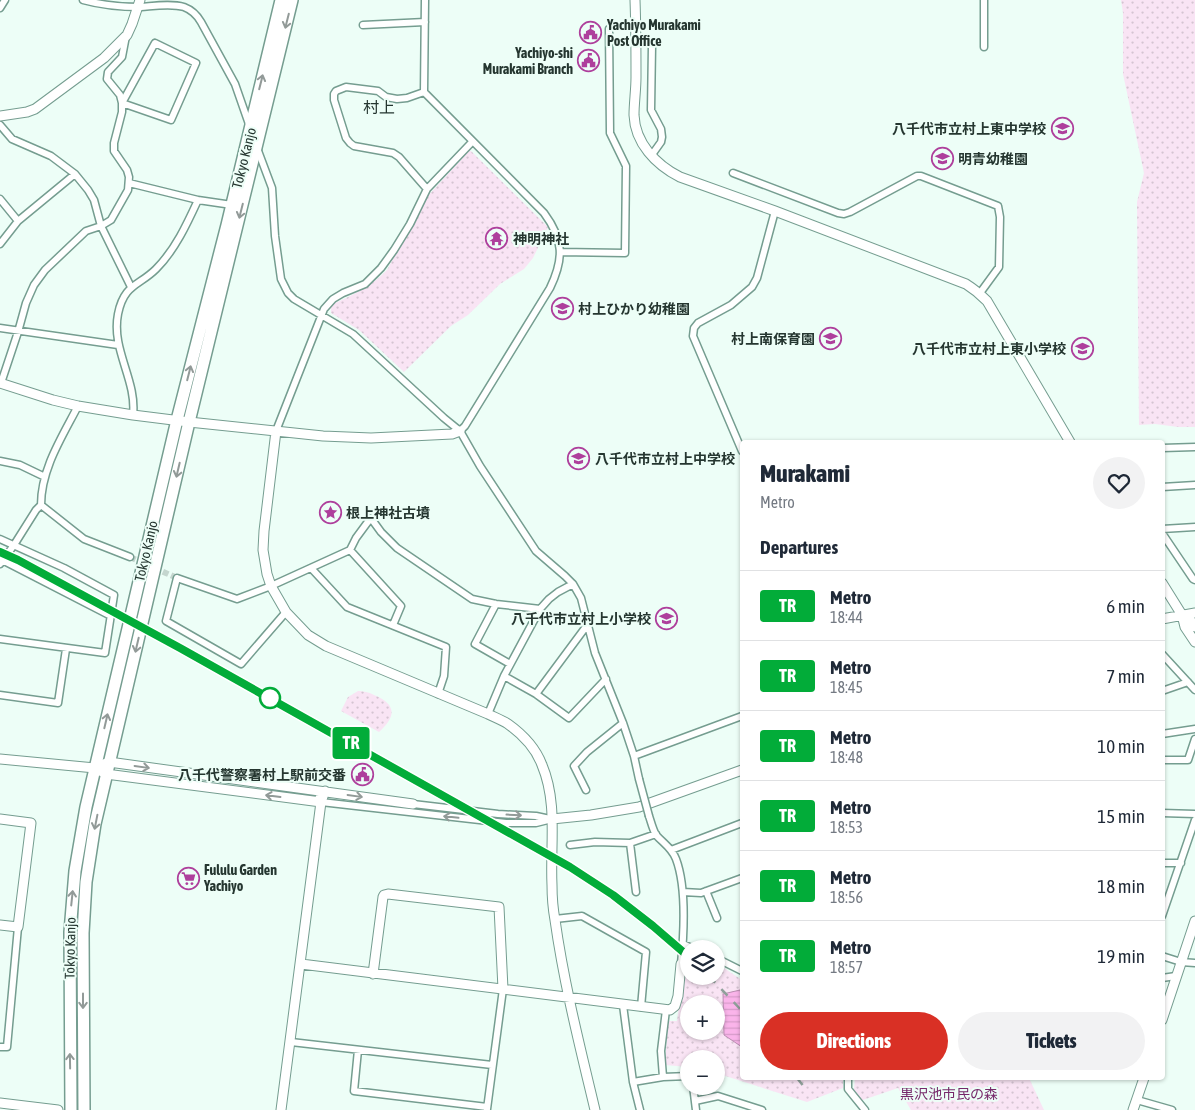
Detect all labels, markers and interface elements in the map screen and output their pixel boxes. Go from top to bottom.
one-way arrow [282,13,291,29]
place label: Yachiyo Murakami Post Office [606,17,701,49]
public building icon: Yachiyo Murakami Post Office [579,21,603,45]
place label: Yachiyo-shi Murakami Branch [483,45,573,77]
public building icon: Yachiyo-shi Murakami Branch [577,49,601,73]
one-way arrow [257,75,266,91]
district label: 村上 [363,98,395,116]
school or university icon: 八千代市立村上東中学校 [1050,117,1074,141]
place label: 八千代市立村上東中学校 [892,121,1046,137]
street label: Tokyo Kanjo [229,126,259,190]
school or university icon: 明青幼稚園 [930,147,954,171]
place label: 明青幼稚園 [958,151,1028,167]
one-way arrow [236,202,245,218]
temple icon: 神明神社 [485,227,509,251]
place label: 神明神社 [513,231,569,247]
school or university icon: 村上ひかり幼稚園 [550,297,574,321]
place label: 村上ひかり幼稚園 [578,301,690,317]
school or university icon: 村上南保育園 [819,327,843,351]
place label: 村上南保育園 [731,331,815,347]
school or university icon: 八千代市立村上東小学校 [1070,337,1094,361]
place label: 八千代市立村上東小学校 [912,341,1066,357]
one-way arrow [184,366,194,382]
school or university icon: 八千代市立村上中学校 [567,447,591,471]
place label: 八千代市立村上中学校 [595,451,735,467]
button: heart [1093,457,1145,509]
text: Murakami [760,460,850,487]
one-way arrow [173,461,182,477]
text: Metro [760,493,795,511]
place icon: 根上神社古墳 [318,501,342,525]
place label: 根上神社古墳 [346,505,430,521]
street label: Tokyo Kanjo [131,519,161,583]
text: Departures [760,536,838,558]
text: Metro [830,586,871,608]
text: TR [779,595,796,616]
text: 6 min [1106,595,1145,617]
school or university icon: 八千代市立村上小学校 [655,607,679,631]
text: 18:44 [830,608,863,626]
place label: 八千代市立村上小学校 [511,611,651,627]
one-way arrow [132,637,141,653]
text: Metro [830,656,871,678]
text: TR [779,665,796,686]
text: 7 min [1106,665,1145,687]
text: 18:45 [830,678,863,696]
unlabelled marker [259,687,281,709]
one-way arrow [102,714,111,730]
text: Metro [830,726,871,748]
line badge: TR [328,727,374,759]
text: TR [343,732,359,753]
text: TR [779,735,796,756]
text: 10 min [1097,735,1145,757]
text: 18:48 [830,748,863,766]
one-way arrow [134,762,150,772]
public building icon: 八千代警察署村上駅前交番 [350,763,374,787]
place label: 八千代警察署村上駅前交番 [178,767,346,783]
one-way arrow [265,791,281,801]
one-way arrow [347,791,363,801]
text: Metro [830,796,871,818]
text: TR [779,805,796,826]
text: 15 min [1097,805,1145,827]
one-way arrow [506,810,522,819]
one-way arrow [443,812,459,822]
one-way arrow [90,813,100,829]
text: 18:53 [830,818,863,836]
place label: Fululu Garden Yachiyo [203,862,277,894]
supermarket icon: Fululu Garden Yachiyo [176,866,200,890]
text: Metro [830,866,871,888]
text: TR [779,875,796,896]
text: 18 min [1097,875,1145,897]
text: 18:56 [830,888,863,906]
one-way arrow [67,890,77,906]
street label: Tokyo Kanjo [61,917,79,979]
text: Metro [830,936,871,958]
map controls [680,940,725,1095]
button: layers [680,940,725,985]
text: TR [779,945,796,966]
text: 19 min [1097,945,1145,967]
text: 18:57 [830,958,863,976]
one-way arrow [78,992,88,1009]
button: + [680,995,725,1040]
button: Directions [760,1012,948,1070]
button: Tickets [958,1012,1145,1070]
button: − [680,1050,725,1095]
one-way arrow [65,1054,75,1070]
park label: 黒沢池市民の森 [900,1086,998,1102]

